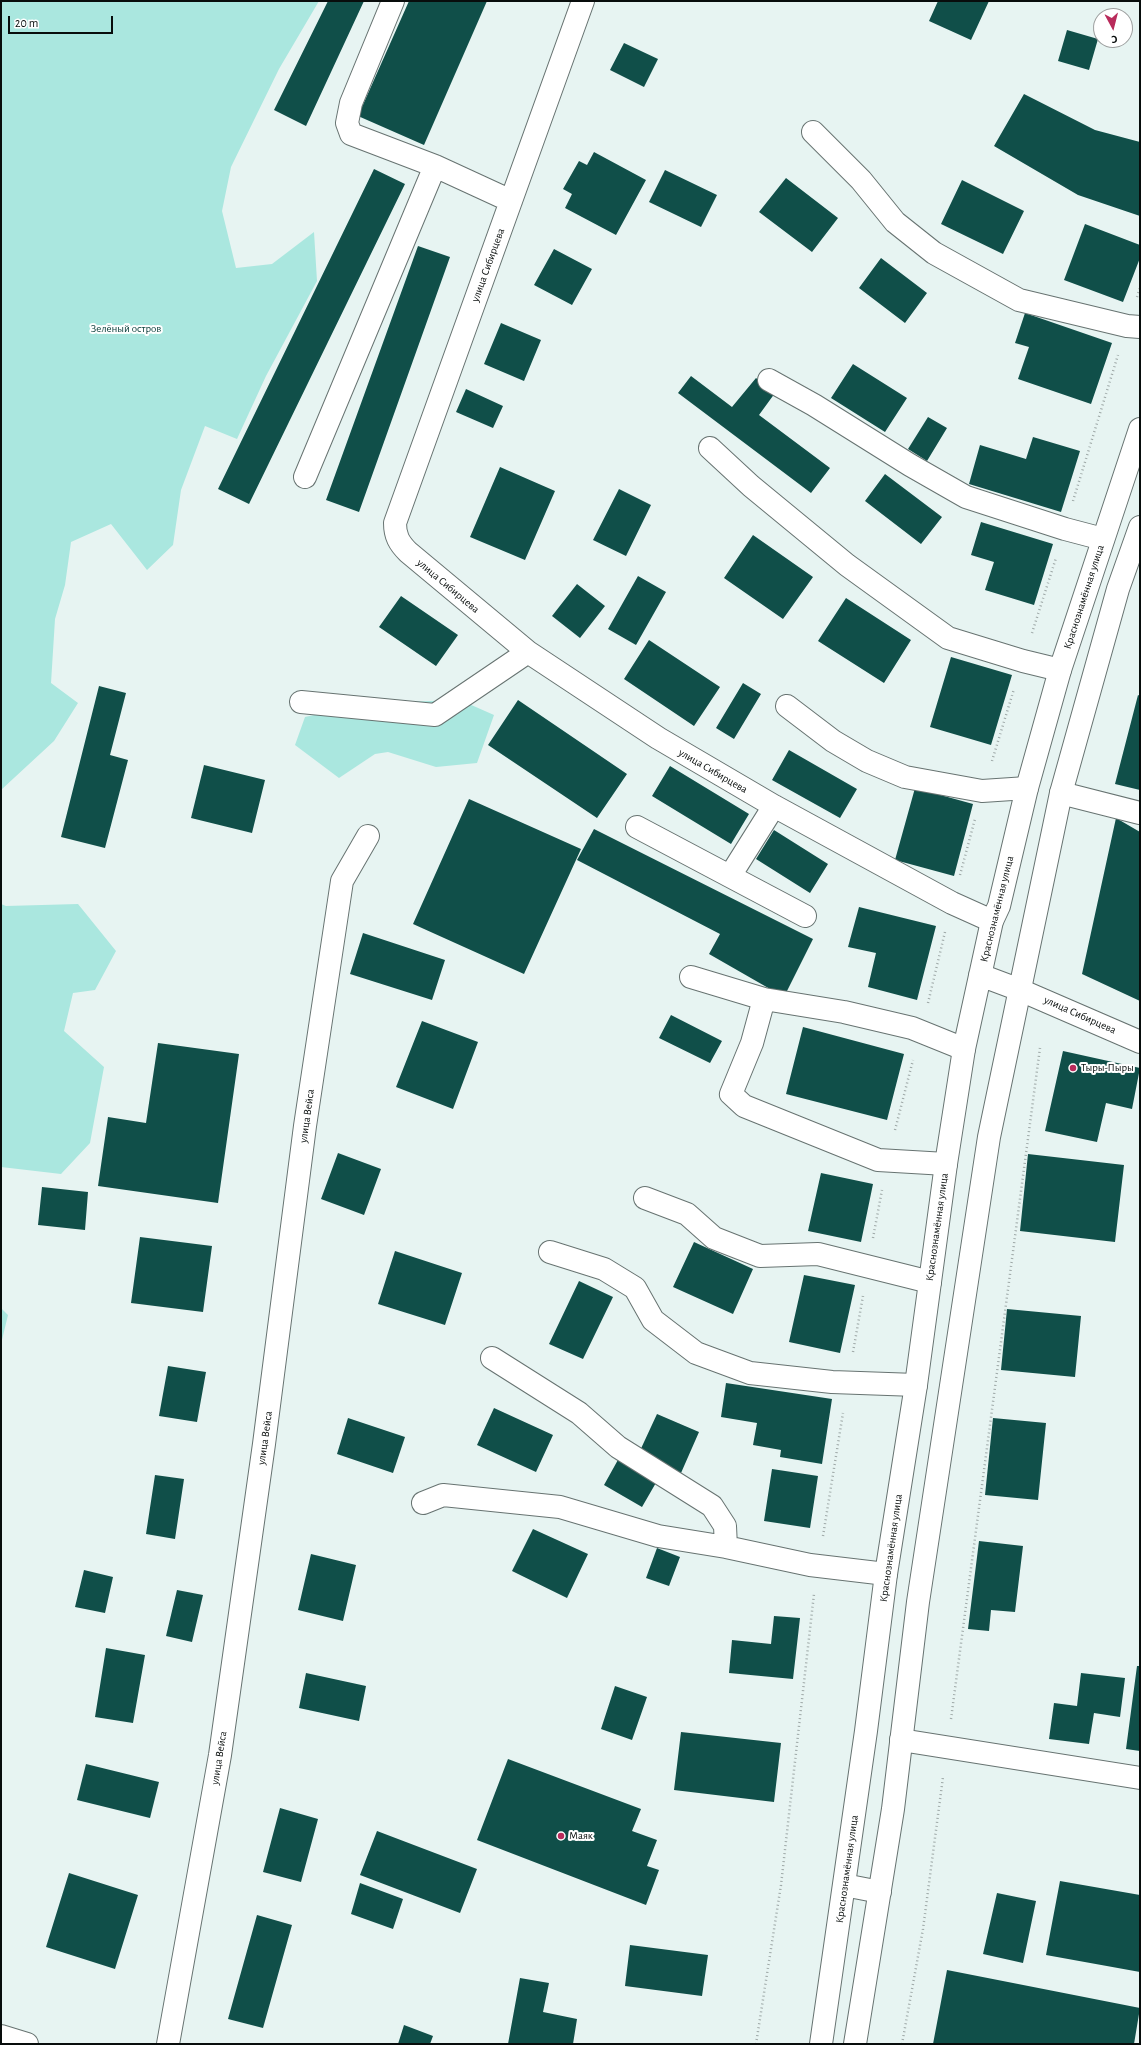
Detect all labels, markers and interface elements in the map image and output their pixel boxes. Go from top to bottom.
scale bar [10,8,115,34]
north arrow [1093,8,1133,48]
text: 20 m [15,17,38,29]
text: С [1111,34,1118,45]
street label: улица Сибирцева [469,226,507,304]
park label: Зелёный остров [91,322,161,336]
street label: Краснознамённая улица [1061,543,1107,651]
street label: улица Сибирцева [414,556,482,616]
street label: улица Сибирцева [676,746,750,796]
street label: Краснознамённая улица [977,855,1017,963]
street label: улица Сибирцева [1042,993,1118,1037]
place label: Тыры-Пыры [1081,1061,1134,1075]
marker: Тыры-Пыры [1068,1063,1078,1073]
street label: улица Вейса [297,1088,317,1144]
street label: Краснознамённая улица [923,1172,951,1282]
street label: улица Вейса [255,1410,275,1466]
street label: Краснознамённая улица [877,1493,905,1603]
street label: улица Вейса [208,1730,230,1786]
street label: Краснознамённая улица [833,1814,861,1924]
place label: Маяк [569,1829,593,1843]
marker: Маяк [556,1831,566,1841]

